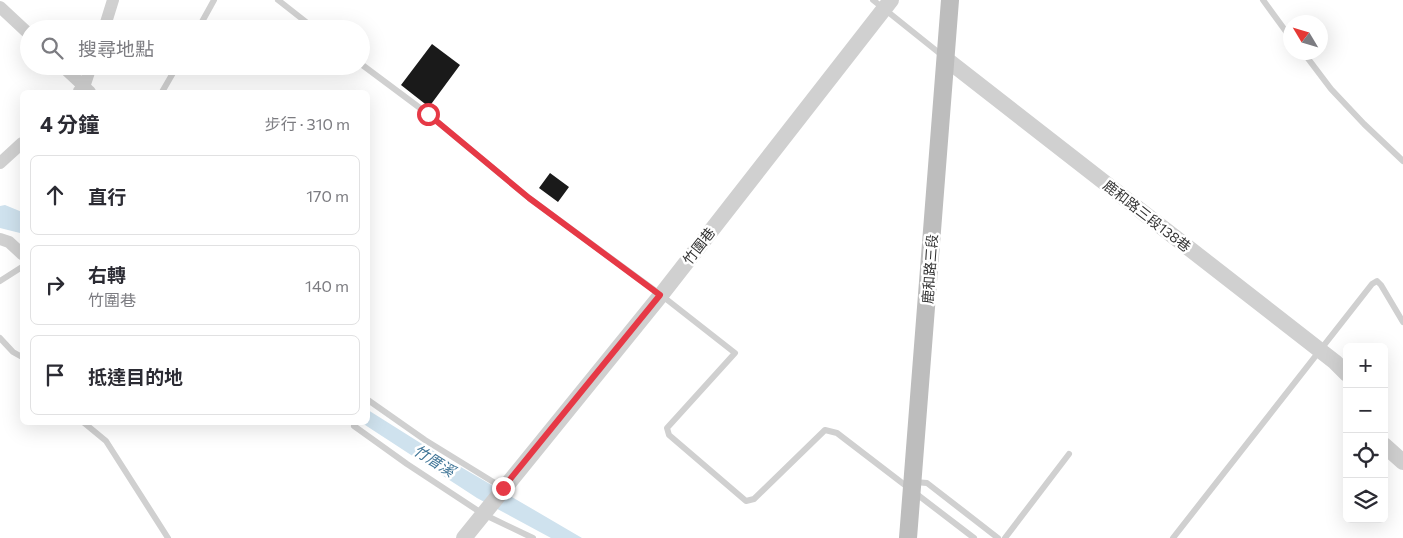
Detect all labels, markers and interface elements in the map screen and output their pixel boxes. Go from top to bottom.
north arrow [1283,15,1328,60]
search box [20,20,370,75]
icon: search [38,34,66,62]
text: 搜尋地點 [78,37,154,60]
route start [417,103,440,126]
text: 4 分鐘 [40,111,99,136]
text: 步行 · 310 m [265,114,350,133]
street label: 鹿和路三段138巷 [1100,176,1194,255]
icon: ahead [41,181,69,209]
text: 直行 [88,185,126,208]
text: 170 m [306,186,349,205]
street label: 竹圍巷 [679,224,718,267]
street label: 鹿和路三段 [919,233,940,304]
text: 右轉 [88,263,126,286]
icon: right [41,271,69,299]
text: 140 m [305,276,349,295]
text: 竹圍巷 [88,290,136,309]
map controls [1343,343,1388,523]
button: + [1343,343,1388,388]
icon: arrive [41,361,69,389]
text: 抵達目的地 [88,365,183,388]
button: − [1343,388,1388,433]
button: locate [1343,433,1388,478]
water label: 竹厝溪 [411,441,460,481]
route end [492,477,515,500]
button: layers [1343,478,1388,523]

